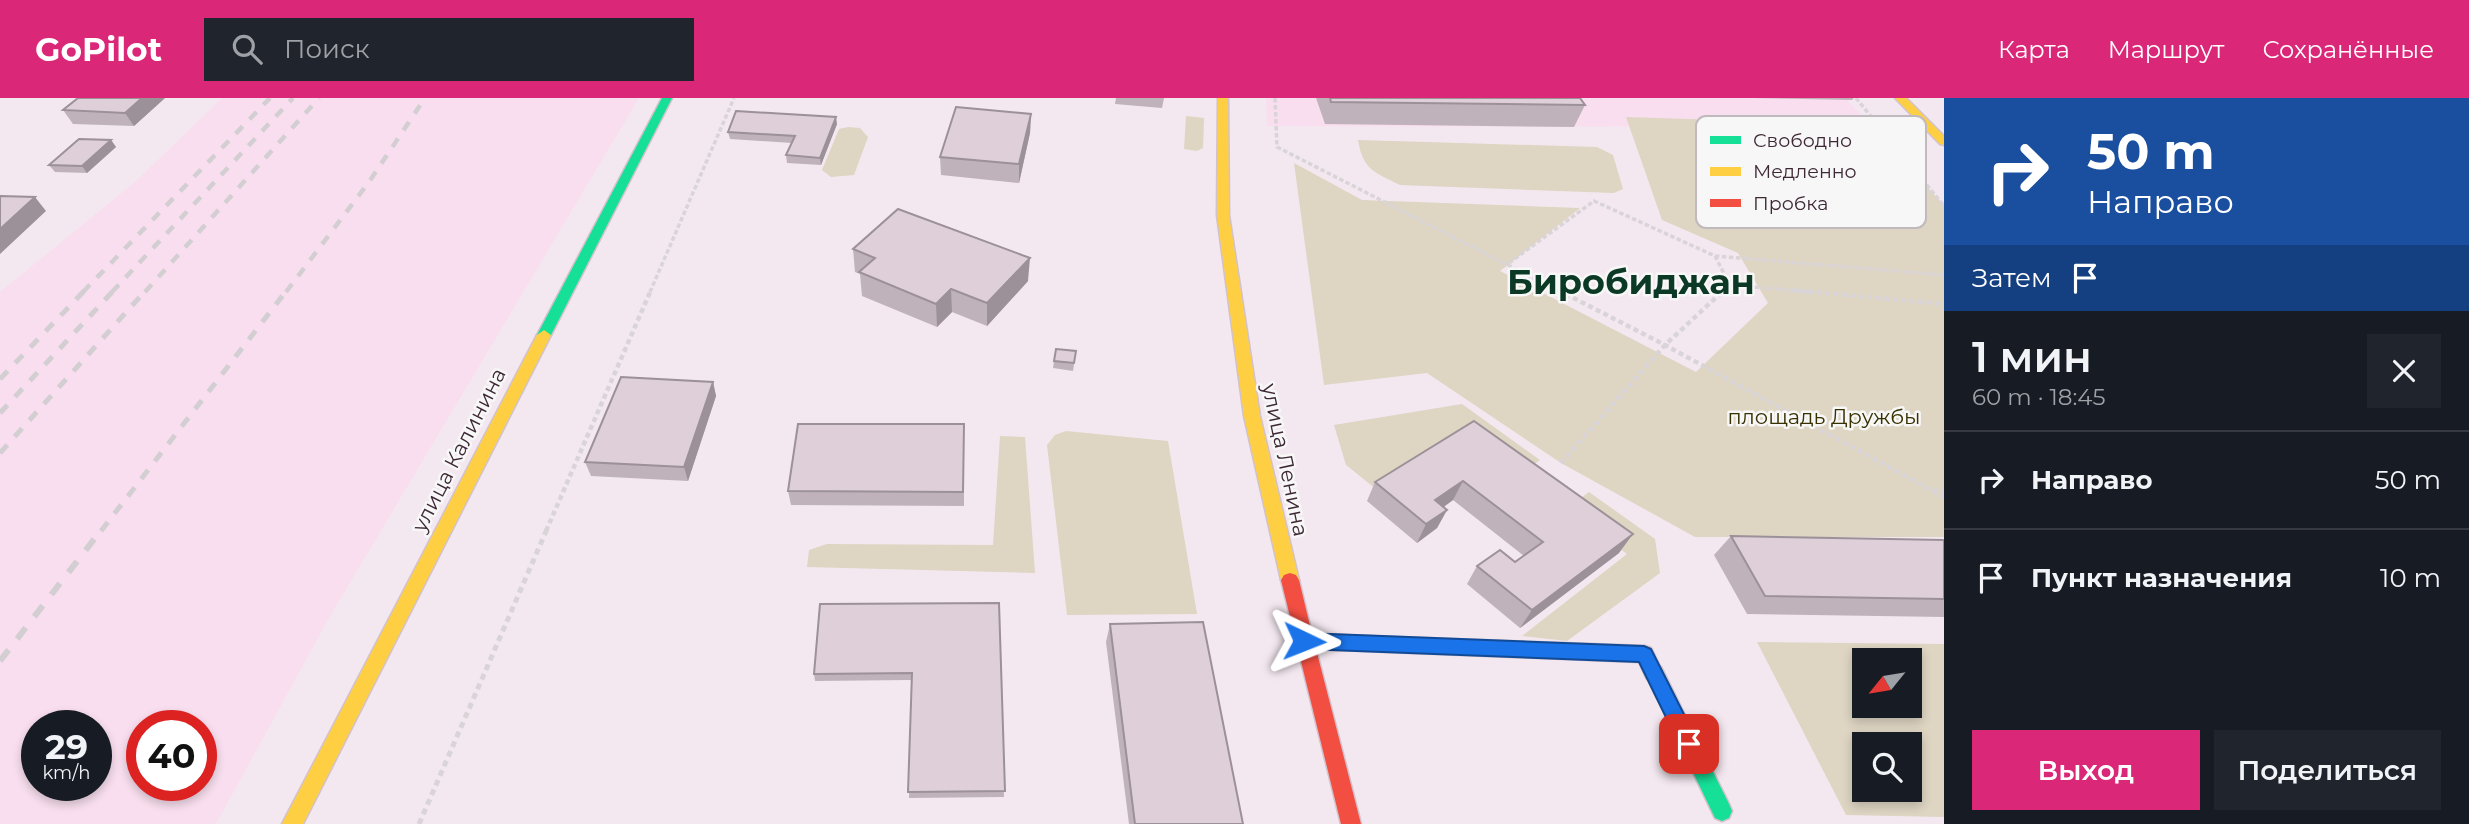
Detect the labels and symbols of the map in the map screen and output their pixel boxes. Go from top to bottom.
legend [1696,116,1926,228]
text: Свободно [1753,129,1852,152]
text: Медленно [1753,160,1857,183]
text: Пробка [1753,192,1828,215]
district label: Биробиджан [1507,260,1755,303]
street label: улица Калинина [406,364,511,537]
street label: улица Ленина [1257,380,1314,539]
park label: площадь Дружбы [1727,404,1921,429]
position arrow [1267,604,1341,678]
north arrow [1852,648,1922,718]
speed limit sign: 40 [126,710,217,801]
pin [1659,714,1719,774]

